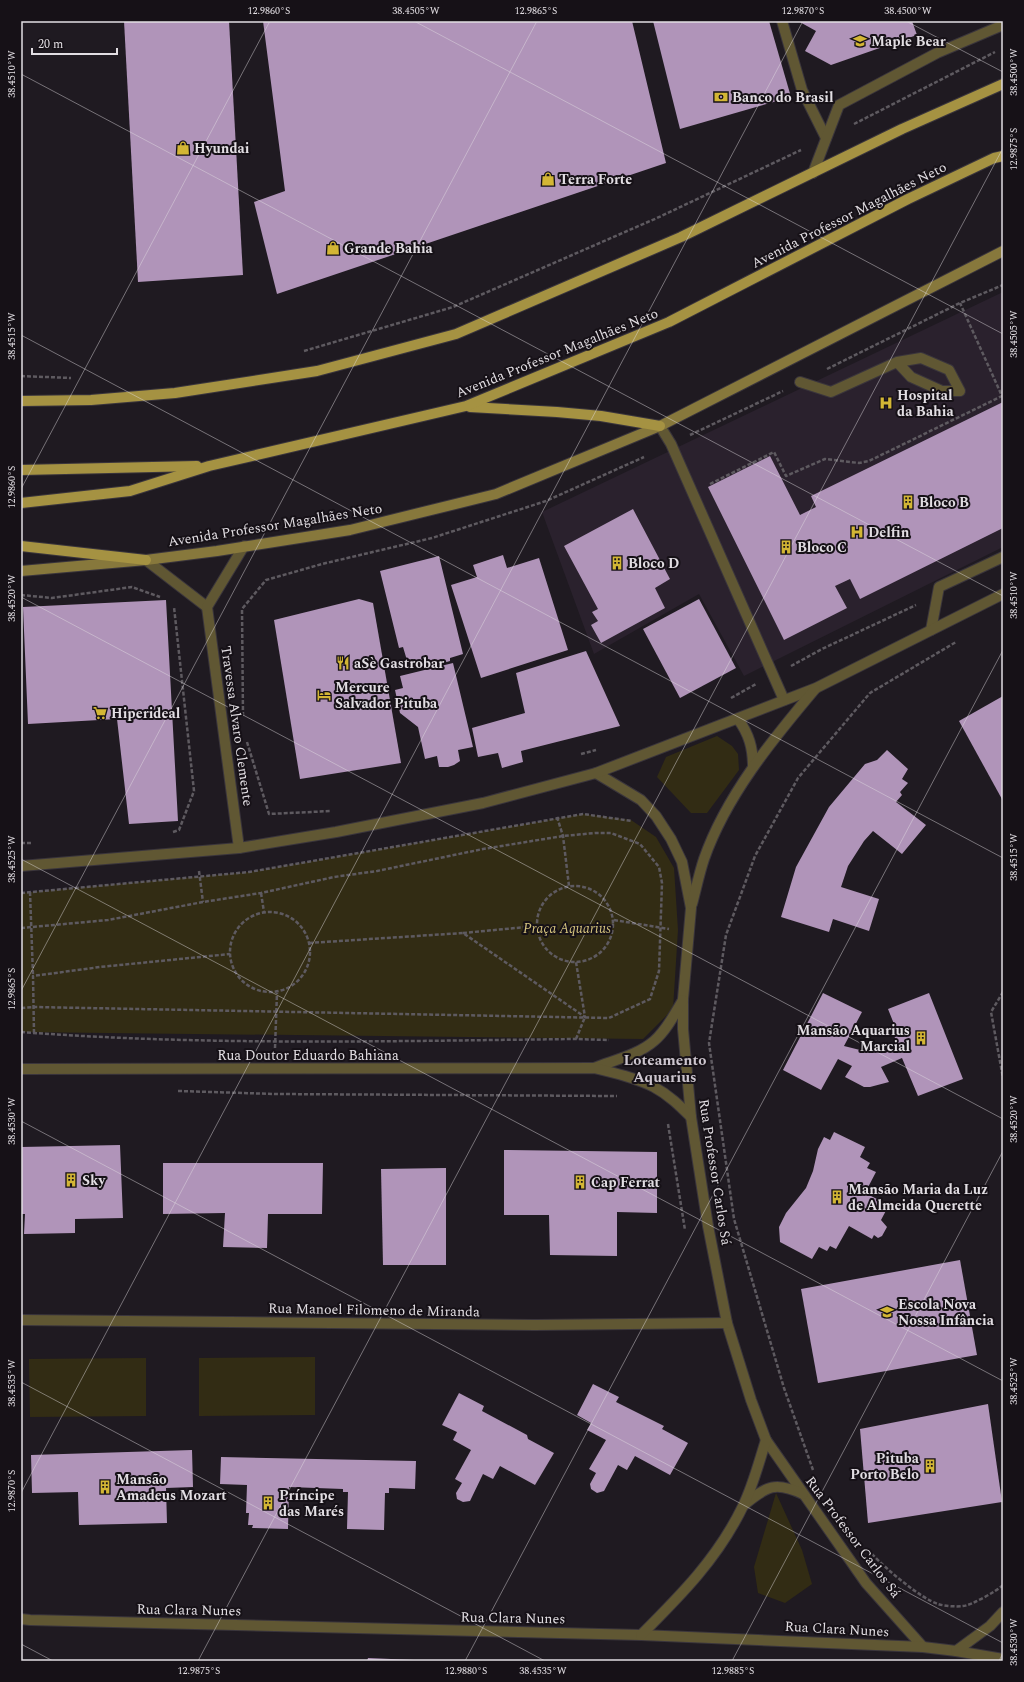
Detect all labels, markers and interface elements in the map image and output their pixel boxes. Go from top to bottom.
text: 12.9860°S [248,3,290,19]
text: 38.4505°W [392,3,440,19]
text: 12.9865°S [515,3,557,19]
text: 12.9870°S [782,3,824,19]
text: 38.4500°W [884,3,932,19]
scale bar [32,30,117,56]
place label: Maple Bear [871,31,946,52]
school or university icon: Maple Bear [852,33,868,49]
text: 20 m [38,35,63,54]
text: 38.4500°W [1006,48,1022,96]
text: 38.4510°W [4,50,20,98]
place label: Banco do Brasil [732,87,834,108]
bank icon: Banco do Brasil [713,89,729,105]
text: 12.9875°S [1006,128,1022,170]
place label: Hyundai [194,138,250,159]
shop icon: Hyundai [175,140,191,156]
street label: Avenida Professor Magalhães Neto [748,157,950,273]
place label: Terra Forte [559,169,632,190]
shop icon: Terra Forte [540,171,556,187]
place label: Grande Bahia [344,238,434,259]
shop icon: Grande Bahia [325,240,341,256]
street label: Avenida Professor Magalhães Neto [453,303,661,403]
text: 38.4505°W [1006,310,1022,358]
text: 38.4515°W [4,312,20,360]
place label: Hospital da Bahia [897,385,954,422]
hospital icon: Hospital da Bahia [878,395,894,411]
text: 12.9860°S [4,466,20,508]
place label: Bloco B [919,492,969,513]
building icon: Bloco B [900,494,916,510]
street label: Avenida Professor Magalhães Neto [166,498,384,552]
place label: Delfin [868,522,910,543]
hospital icon: Delfin [849,524,865,540]
place label: Bloco C [797,537,847,558]
building icon: Bloco C [778,539,794,555]
place label: Bloco D [628,553,679,574]
building icon: Bloco D [609,555,625,571]
text: 38.4510°W [1006,571,1022,619]
text: 38.4520°W [4,574,20,622]
street label: Travessa Alvaro Clemente [215,644,259,808]
place label: aSè Gastrobar [354,653,444,674]
restaurant icon: aSè Gastrobar [335,655,351,671]
place label: Mercure Salvador Pituba [335,677,438,714]
hotel icon: Mercure Salvador Pituba [316,687,332,703]
place label: Hiperideal [111,703,181,724]
supermarket icon: Hiperideal [92,705,108,721]
text: 38.4515°W [1006,833,1022,881]
text: 38.4525°W [4,835,20,883]
park label: Praça Aquarius [523,918,611,939]
text: 12.9865°S [4,968,20,1010]
place label: Mansão Aquarius Marcial [797,1020,910,1057]
building icon: Mansão Aquarius Marcial [913,1030,929,1046]
street label: Rua Doutor Eduardo Bahiana [217,1045,399,1066]
district label: Loteamento Aquarius [624,1049,706,1089]
text: 38.4520°W [1006,1095,1022,1143]
text: 38.4530°W [4,1097,20,1145]
street label: Rua Professor Carlos Sá [693,1097,737,1247]
place label: Sky [82,1170,106,1191]
building icon: Sky [63,1172,79,1188]
place label: Cap Ferrat [591,1172,661,1193]
building icon: Cap Ferrat [572,1174,588,1190]
place label: Mansão Maria da Luz de Almeida Querette [848,1179,988,1216]
building icon: Mansão Maria da Luz de Almeida Querette [829,1189,845,1205]
place label: Escola Nova Nossa Infância [898,1294,995,1331]
street label: Rua Manoel Filomeno de Miranda [268,1298,480,1322]
school or university icon: Escola Nova Nossa Infância [879,1304,895,1320]
text: 38.4525°W [1006,1357,1022,1405]
text: 38.4535°W [4,1359,20,1407]
place label: Pituba Porto Belo [850,1448,920,1485]
building icon: Pituba Porto Belo [922,1458,938,1474]
place label: Mansão Amadeus Mozart [116,1469,227,1506]
text: 12.9870°S [4,1470,20,1512]
street label: Rua Professor Carlos Sá [800,1472,906,1602]
building icon: Mansão Amadeus Mozart [97,1479,113,1495]
place label: Príncipe das Marés [279,1485,344,1522]
building icon: Príncipe das Marés [260,1495,276,1511]
street label: Rua Clara Nunes [137,1599,241,1621]
street label: Rua Clara Nunes [461,1607,565,1629]
street label: Rua Clara Nunes [784,1616,890,1642]
text: 38.4530°W [1006,1618,1022,1666]
text: 12.9875°S [178,1663,220,1679]
text: 12.9880°S [445,1663,487,1679]
text: 38.4535°W [519,1663,567,1679]
text: 12.9885°S [712,1663,754,1679]

